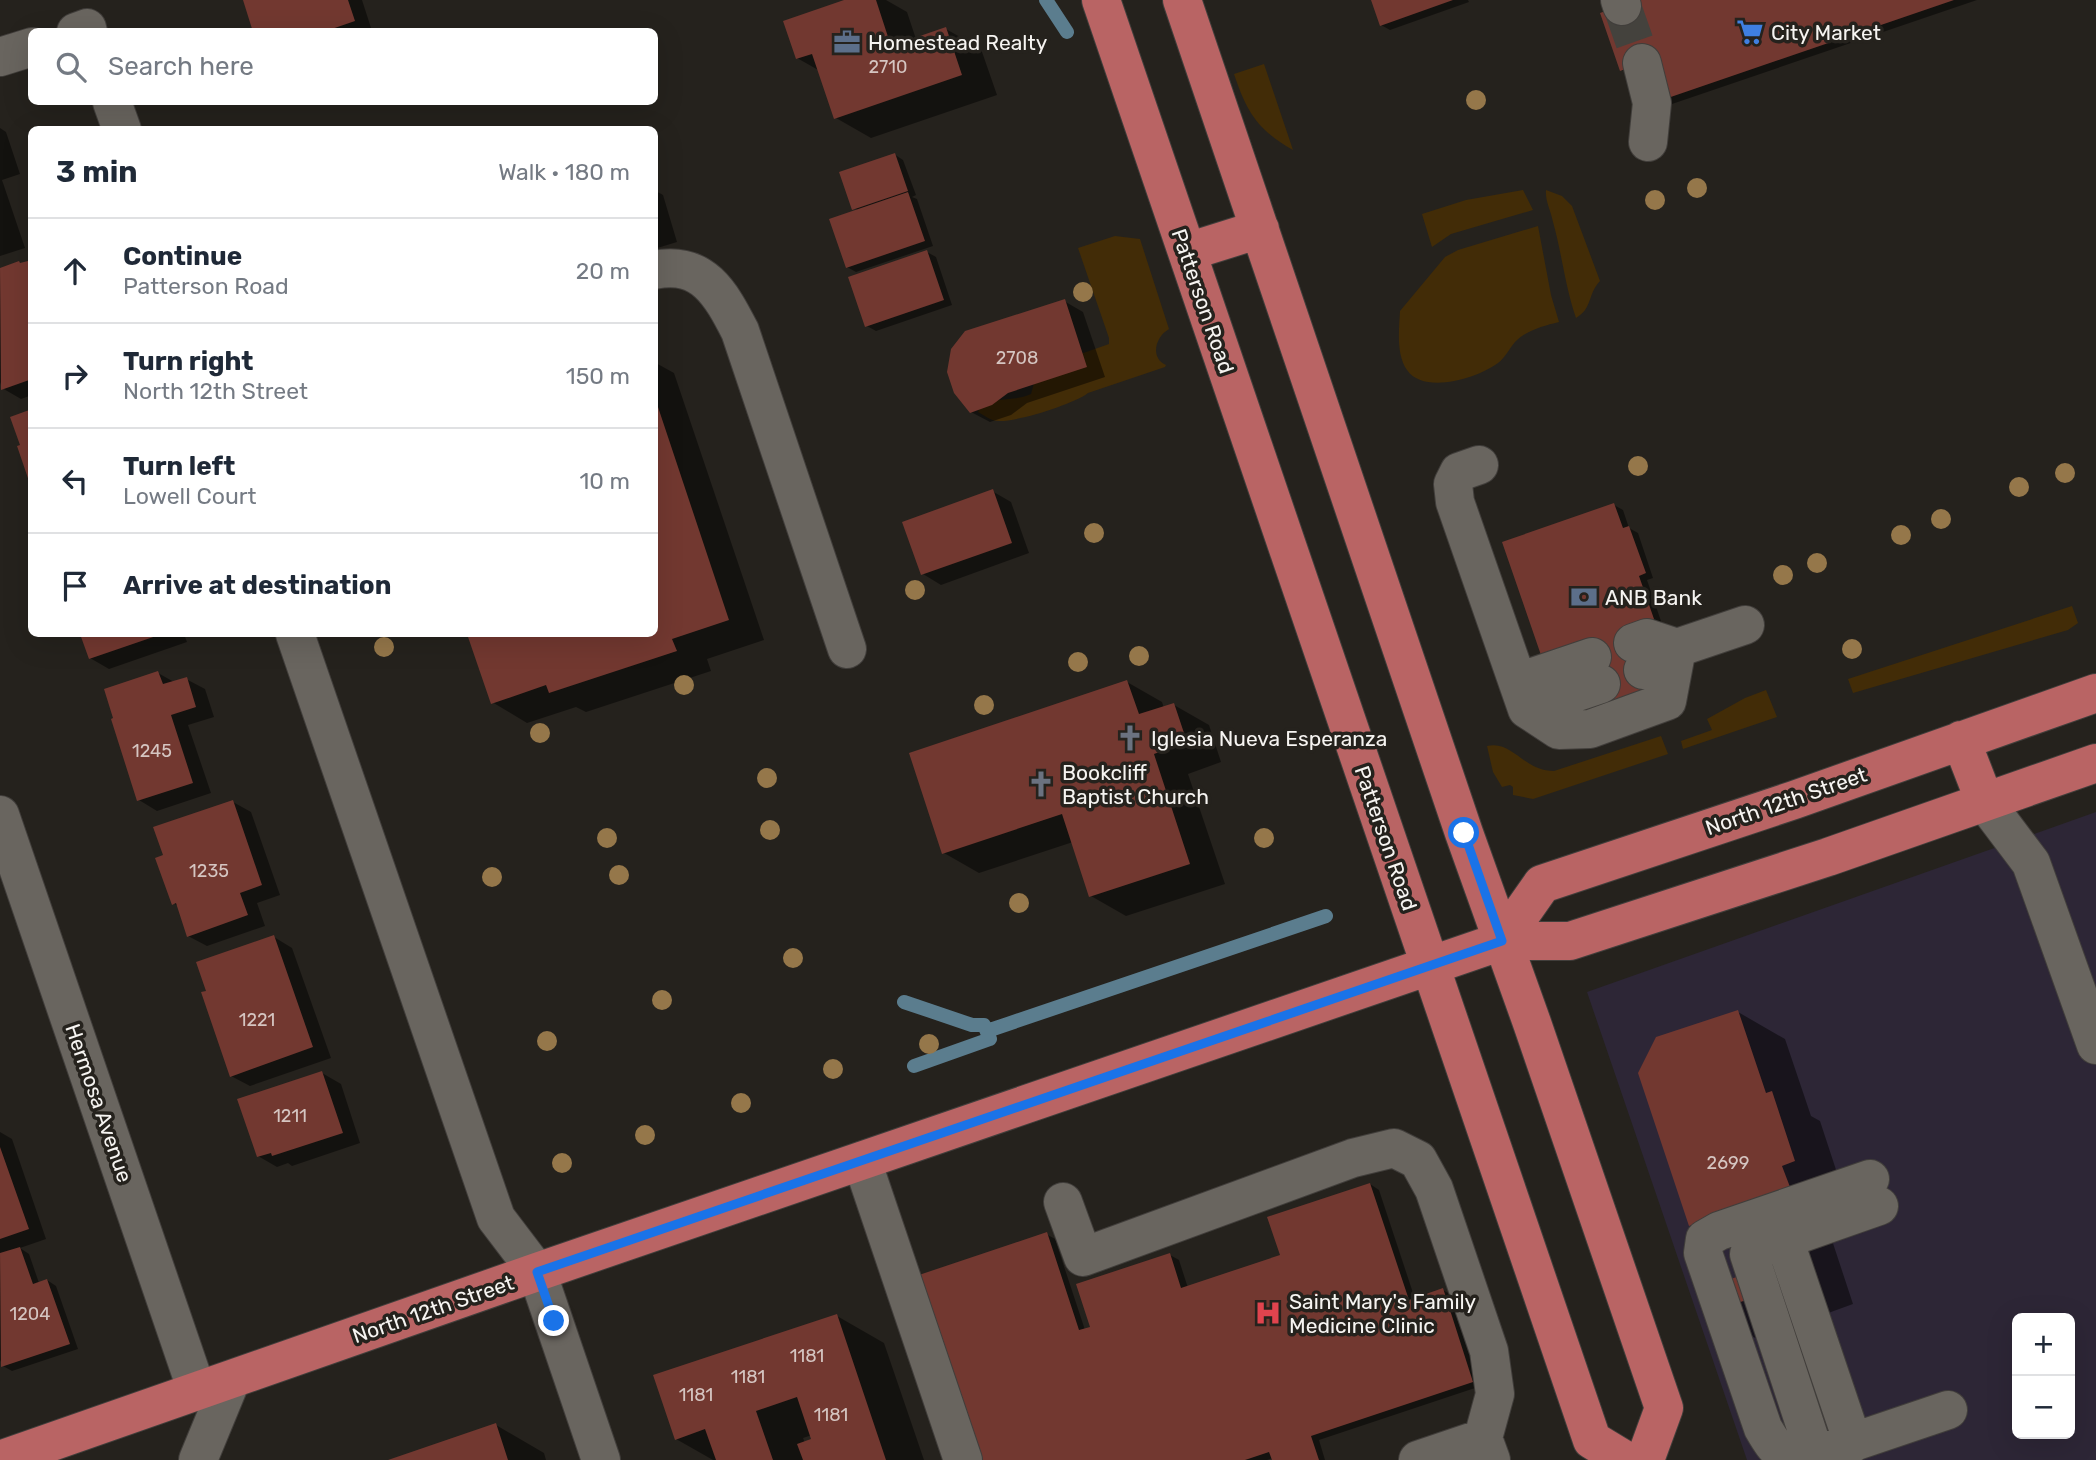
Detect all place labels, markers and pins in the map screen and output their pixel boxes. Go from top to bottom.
supermarket icon: City Market [1735,17,1765,47]
place label: City Market [1771,20,1881,45]
office icon: Homestead Realty [832,27,862,57]
place label: Homestead Realty [868,30,1048,55]
bank icon: ANB Bank [1569,582,1599,612]
place label: ANB Bank [1605,585,1702,610]
church icon: Iglesia Nueva Esperanza [1115,723,1145,753]
place label: Iglesia Nueva Esperanza [1151,726,1387,751]
place label: Bookcliff Baptist Church [1062,760,1209,809]
church icon: Bookcliff Baptist Church [1026,769,1056,799]
place label: Saint Mary's Family Medicine Clinic [1289,1289,1477,1338]
hospital icon: Saint Mary's Family Medicine Clinic [1253,1298,1283,1328]

